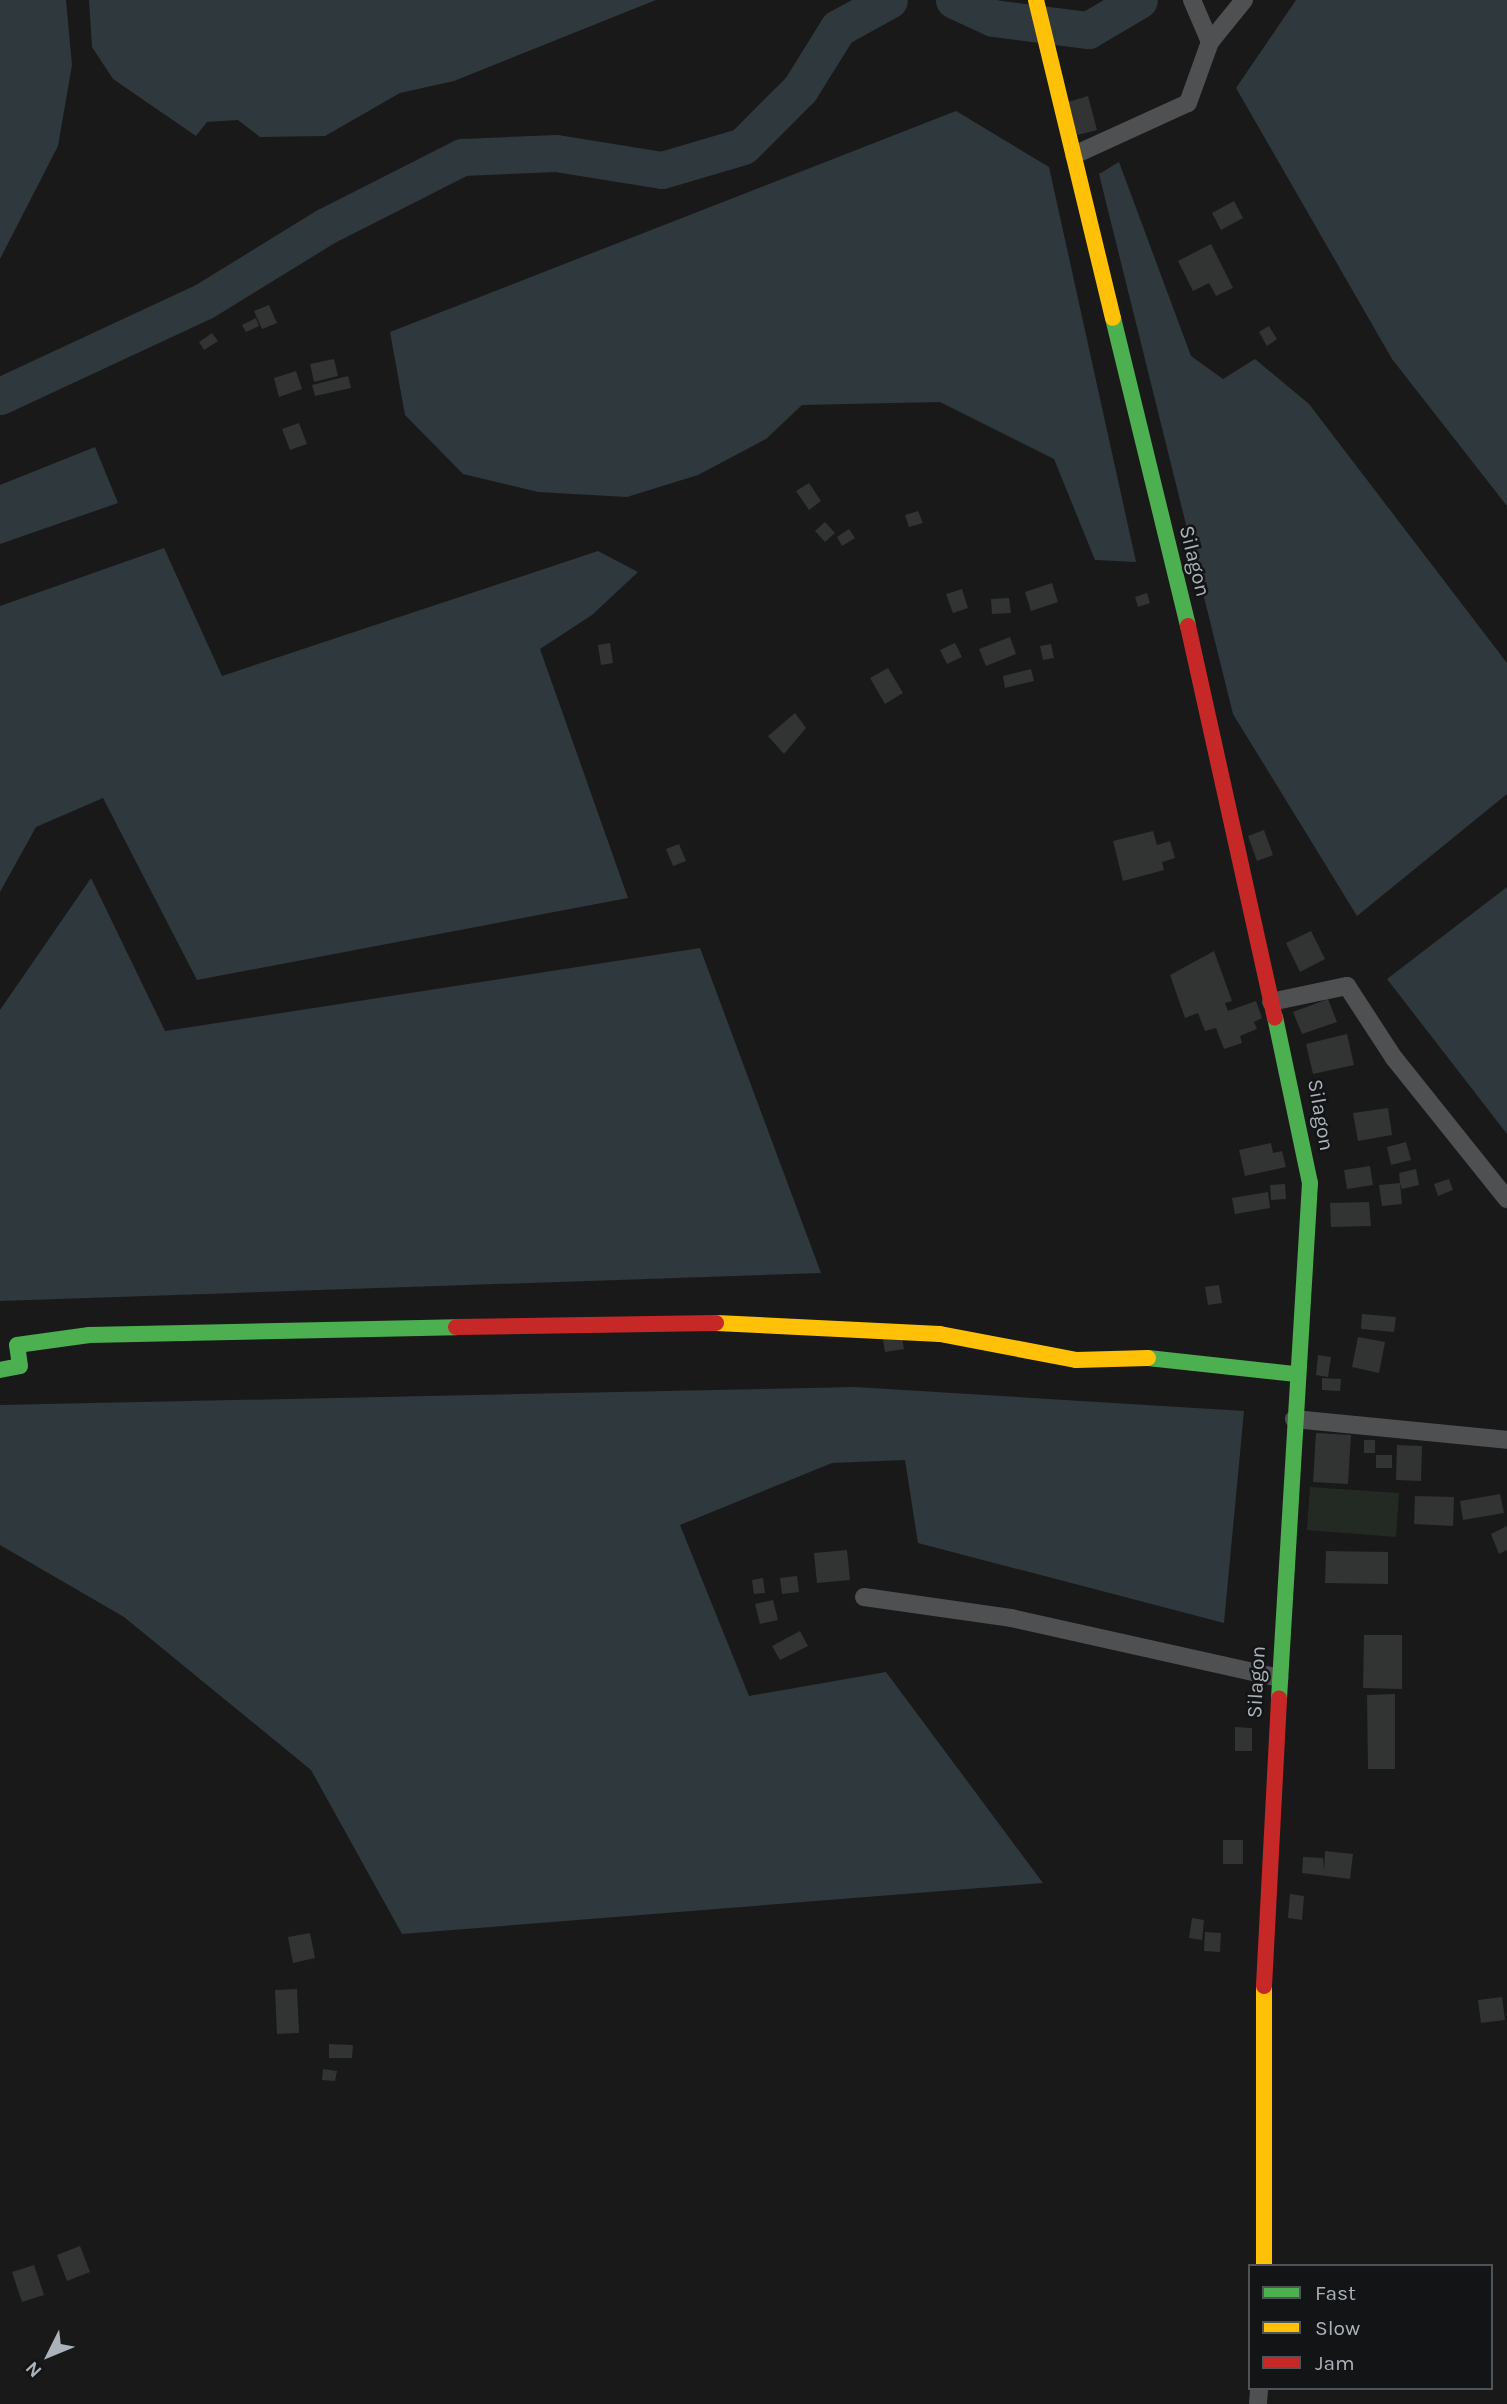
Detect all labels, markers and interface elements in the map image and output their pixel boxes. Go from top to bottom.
street label: Silagon [1174,523,1216,599]
street label: Silagon [1302,1077,1340,1153]
street label: Silagon [1242,1645,1270,1719]
legend [1248,2264,1493,2390]
text: Fast [1315,2281,1356,2305]
text: Slow [1315,2316,1360,2340]
north arrow [14,2320,84,2390]
text: Jam [1315,2351,1355,2375]
text: N [21,2357,46,2382]

